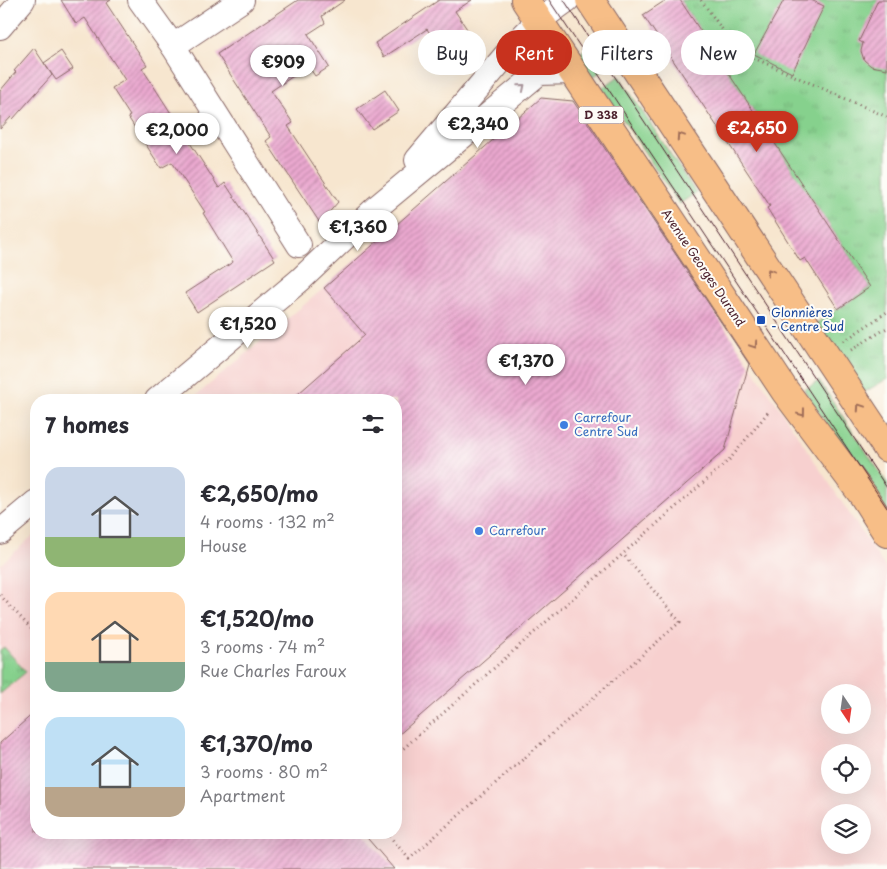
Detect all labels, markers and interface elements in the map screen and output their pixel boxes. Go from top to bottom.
chip: Buy [418,30,486,75]
chip: Rent [496,30,572,75]
chip: Filters [582,30,671,75]
chip: New [681,30,755,75]
pin: €909 [253,44,313,87]
text: €909 [261,49,305,73]
one-way arrow [517,83,526,92]
pin: €2,340 [437,106,519,149]
road number: D 338 [578,106,624,124]
pin: €2,650 [716,110,798,153]
text: €2,340 [447,111,509,135]
pin: €2,000 [136,112,218,155]
text: €2,650 [727,115,787,139]
text: €2,000 [146,117,208,141]
one-way arrow [677,132,687,141]
street label: Avenue Georges Durand [658,205,750,330]
pin: €1,360 [317,210,399,252]
text: €1,360 [329,214,387,238]
one-way arrow [767,268,776,277]
place label: Glonnières - Centre Sud [771,303,844,335]
pin: €1,520 [207,306,289,349]
text: €1,520 [220,311,276,335]
marker: Glonnières - Centre Sud [755,314,767,326]
one-way arrow [748,339,757,348]
pin: €1,370 [485,344,567,386]
text: €1,370 [498,348,554,372]
one-way arrow [857,403,866,413]
one-way arrow [796,407,804,416]
text: 7 homes [45,408,129,440]
place label: Carrefour Centre Sud [574,408,638,440]
icon: filters [359,410,387,438]
marker: Carrefour Centre Sud [558,419,570,431]
text: €2,650/mo [200,477,318,509]
icon: home [85,487,145,547]
text: 4 rooms · 132 m² [200,509,335,533]
place label: Carrefour [489,521,546,539]
marker: Carrefour [473,525,485,537]
text: House [200,533,247,557]
text: €1,520/mo [200,602,314,634]
icon: home [85,612,145,672]
text: 3 rooms · 74 m² [200,634,325,658]
text: Rue Charles Faroux [200,658,347,682]
north arrow [821,684,871,734]
map controls [821,684,871,854]
text: €1,370/mo [200,727,312,759]
icon: home [85,737,145,797]
button: locate [821,744,871,794]
text: 3 rooms · 80 m² [200,759,328,783]
text: Apartment [200,783,285,807]
button: layers [821,804,871,854]

